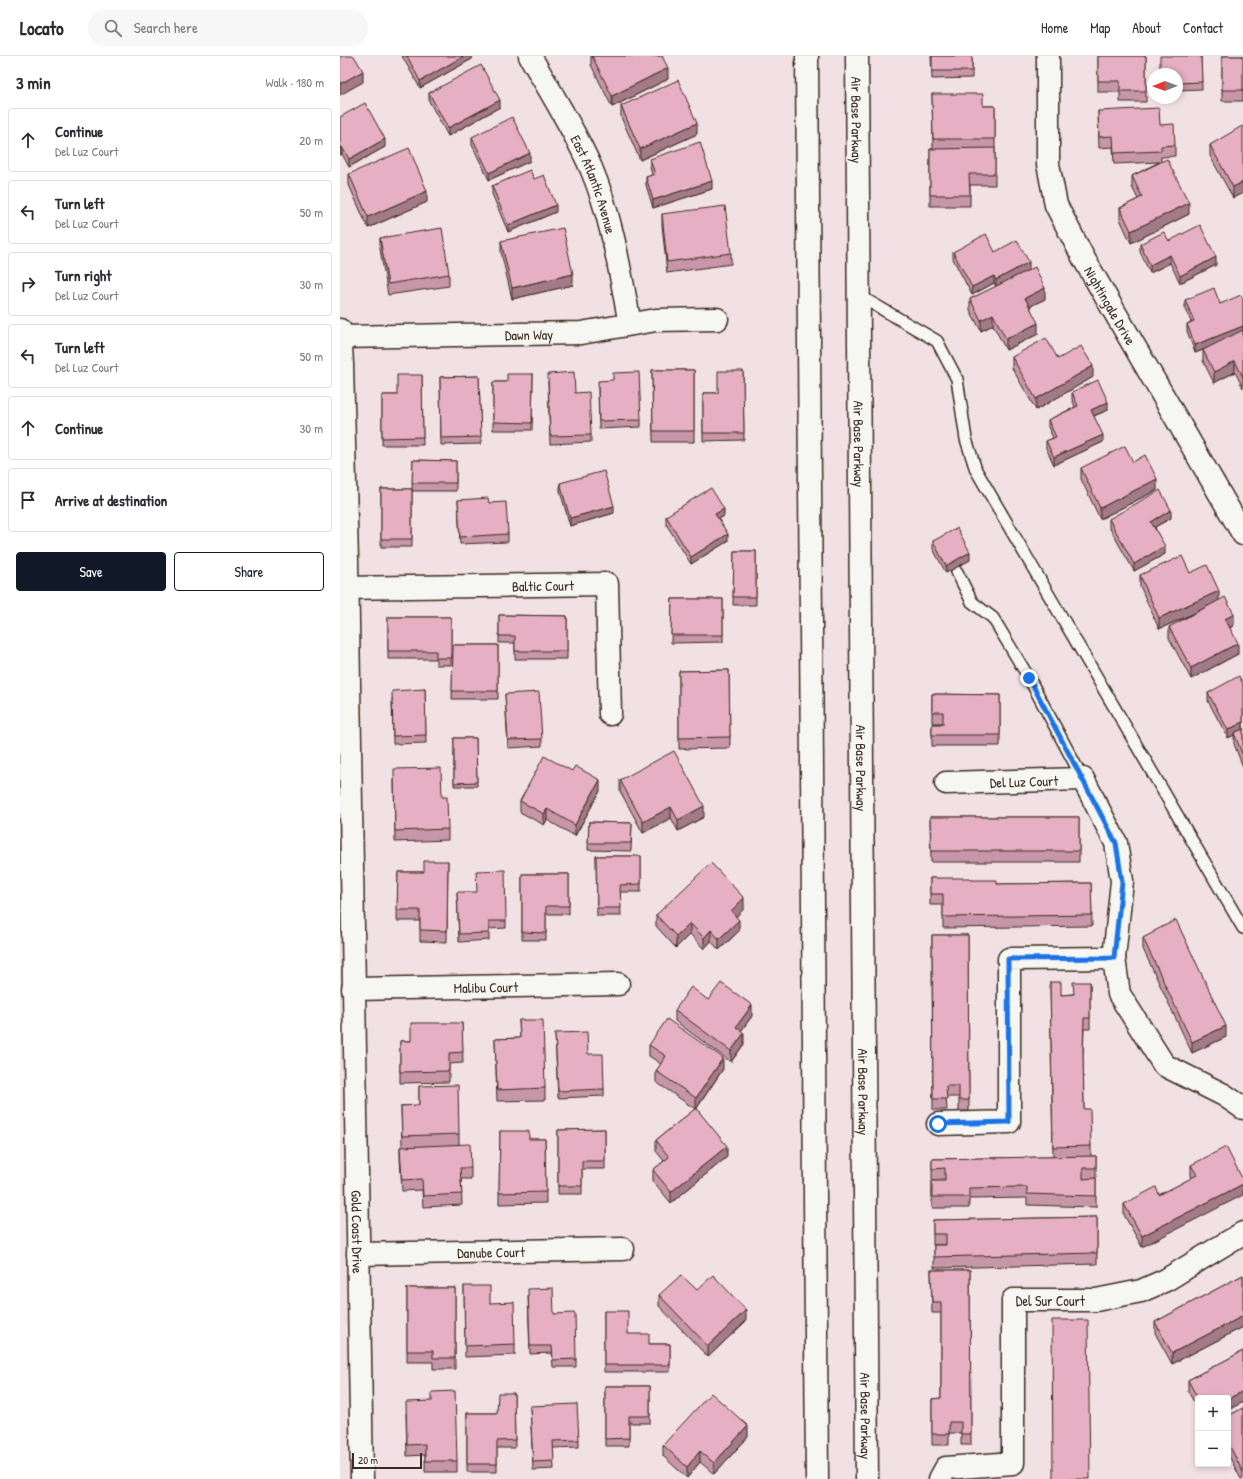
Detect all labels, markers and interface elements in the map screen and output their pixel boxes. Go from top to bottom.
search box [88,10,368,46]
text: Locato [20,15,64,41]
icon: search [102,17,124,39]
text: Search here [134,17,198,38]
text: Home [1041,18,1068,37]
text: Map [1090,18,1110,37]
text: About [1132,18,1161,37]
text: Contact [1183,18,1223,37]
north arrow [1147,68,1183,104]
text: 3 min [16,71,51,94]
text: Walk · 180 m [265,73,324,91]
street label: Air Base Parkway [847,77,867,164]
text: Continue [55,121,103,142]
icon: ahead [17,129,39,151]
text: 20 m [299,131,323,149]
street label: East Atlantic Avenue [567,131,621,236]
text: Del Luz Court [55,142,118,160]
text: Turn left [55,193,105,214]
icon: left [17,201,39,223]
text: 50 m [300,203,323,221]
text: Del Luz Court [55,214,118,232]
street label: Nightingale Drive [1081,263,1141,348]
text: Turn right [55,265,111,286]
icon: right [17,273,39,295]
text: 30 m [300,275,323,293]
text: Del Luz Court [55,286,118,304]
street label: Dawn Way [505,324,553,344]
text: Turn left [55,337,105,358]
icon: left [17,345,39,367]
text: 50 m [300,347,323,365]
text: Del Luz Court [55,358,118,376]
street label: Air Base Parkway [849,401,870,488]
icon: ahead [17,417,39,439]
text: Continue [55,418,103,439]
text: 30 m [300,419,323,437]
icon: arrive [17,489,39,511]
text: Arrive at destination [55,490,167,511]
button: Save [16,552,166,591]
button: Share [174,552,324,591]
street label: Baltic Court [512,575,574,595]
route end [1020,669,1038,687]
street label: Air Base Parkway [852,725,872,812]
street label: Del Luz Court [989,770,1059,791]
street label: Malibu Court [454,976,519,997]
street label: Air Base Parkway [854,1049,874,1136]
route start [929,1115,947,1133]
street label: Gold Coast Drive [348,1190,368,1274]
street label: Danube Court [457,1241,525,1262]
street label: Del Sur Court [1016,1291,1085,1310]
street label: Air Base Parkway [856,1373,876,1459]
map controls [1195,1395,1231,1467]
button: + [1195,1395,1231,1431]
button: − [1195,1431,1231,1467]
scale bar [352,1451,422,1470]
text: 20 m [358,1453,378,1467]

